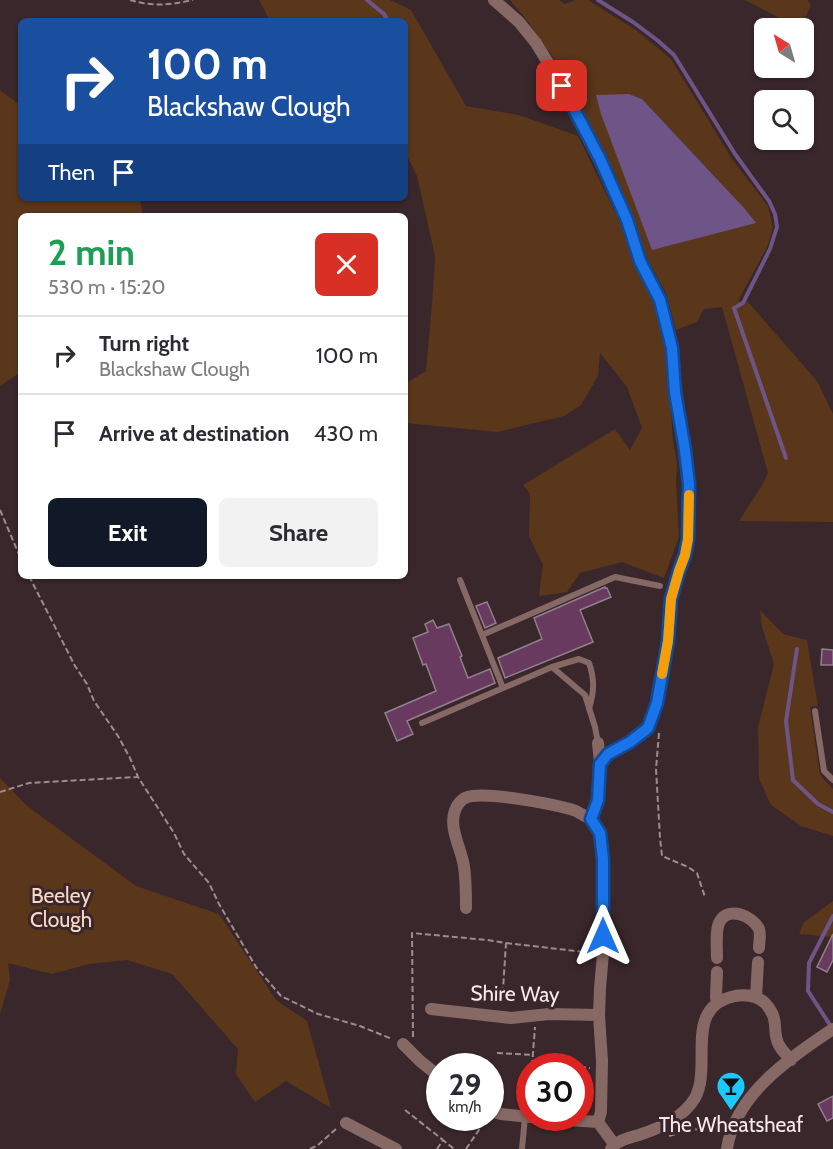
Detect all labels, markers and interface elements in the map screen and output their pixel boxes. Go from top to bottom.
north arrow [754,18,814,78]
map controls [754,18,814,150]
text: 100 m [147,38,268,90]
icon: right [48,42,126,120]
pin [536,60,587,111]
icon: arrive [545,69,578,102]
text: Blackshaw Clough [147,90,351,123]
button: search [754,90,814,150]
icon: arrive [107,156,140,189]
text: Then [48,159,95,186]
text: 2 min [48,230,135,274]
button: close [315,233,378,296]
text: 530 m · 15:20 [48,275,165,299]
text: Turn right [99,330,189,357]
icon: right [48,339,81,372]
text: 100 m [316,342,378,369]
text: Blackshaw Clough [99,357,250,381]
icon: arrive [48,417,81,450]
text: Arrive at destination [99,420,289,447]
text: 430 m [314,420,378,447]
button: Exit [48,498,207,567]
button: Share [219,498,378,567]
park label: Beeley Clough [30,883,92,932]
position arrow [571,904,635,968]
street label: Shire Way [470,980,560,1007]
speed limit sign: 30 [516,1053,594,1131]
text: 29 [449,1066,481,1103]
bar icon: The Wheatsheaf [715,1070,747,1112]
text: km/h [449,1098,481,1116]
place label: The Wheatsheaf [659,1112,803,1137]

